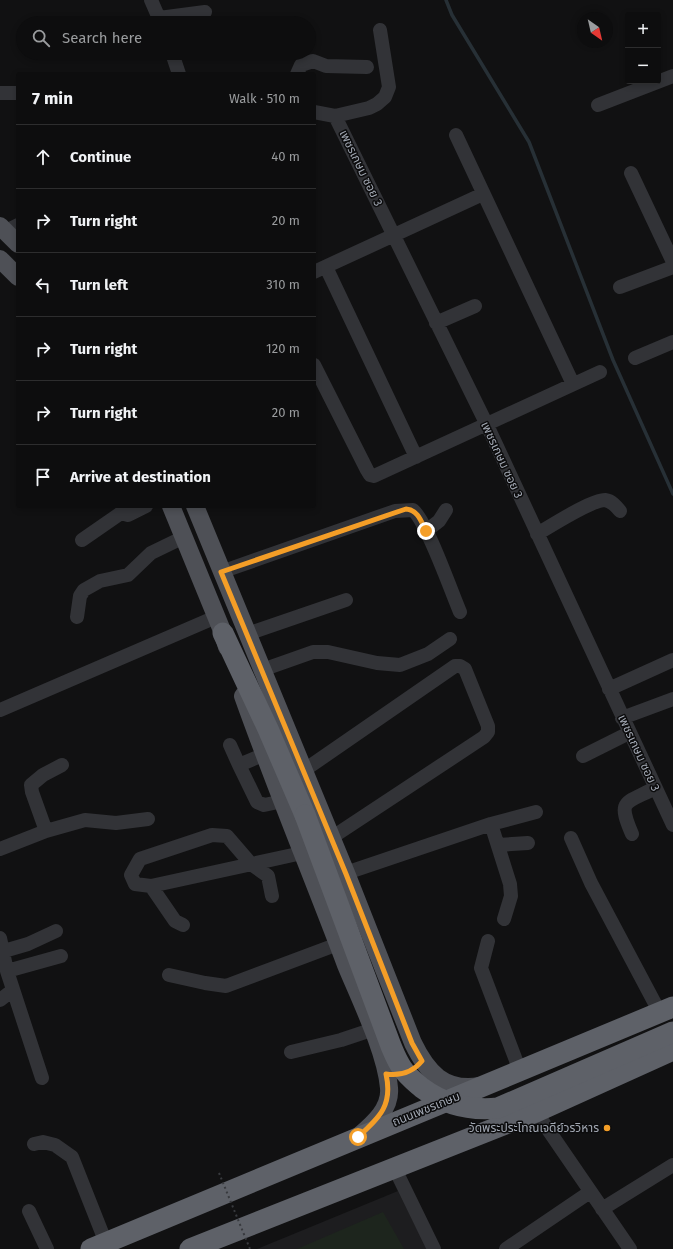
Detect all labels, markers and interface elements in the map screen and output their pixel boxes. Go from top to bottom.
north arrow [577,12,613,48]
map controls [625,12,661,84]
button: + [625,12,661,48]
search box [16,16,316,60]
icon: search [30,27,52,49]
text: Search here [62,29,142,47]
button: − [625,48,661,84]
text: 7 min [32,88,73,109]
text: Walk · 510 m [229,91,300,106]
street label: เพชรเกษม ซอย 3 [337,128,385,208]
icon: ahead [32,146,54,168]
text: Continue [70,148,131,166]
text: 40 m [271,149,300,164]
icon: right [32,210,54,232]
text: Turn right [70,212,137,230]
text: 20 m [272,213,300,228]
icon: left [32,274,54,296]
text: Turn left [70,276,128,294]
text: 310 m [266,277,300,292]
icon: right [32,338,54,360]
text: Turn right [70,340,137,358]
text: 120 m [266,341,300,356]
icon: right [32,402,54,424]
text: Turn right [70,404,137,422]
text: 20 m [272,405,300,420]
street label: เพชรเกษม ซอย 3 [478,419,526,501]
icon: arrive [32,466,54,488]
text: Arrive at destination [70,468,211,486]
route end [417,522,435,540]
street label: เพชรเกษม ซอย 3 [615,712,663,794]
street label: ถนนเพชรเกษม [390,1089,462,1129]
place label: วัดพระประโทณเจดีย์วรวิหาร [469,1121,599,1135]
marker: วัดพระประโทณเจดีย์วรวิหาร [602,1123,612,1133]
route start [349,1128,367,1146]

